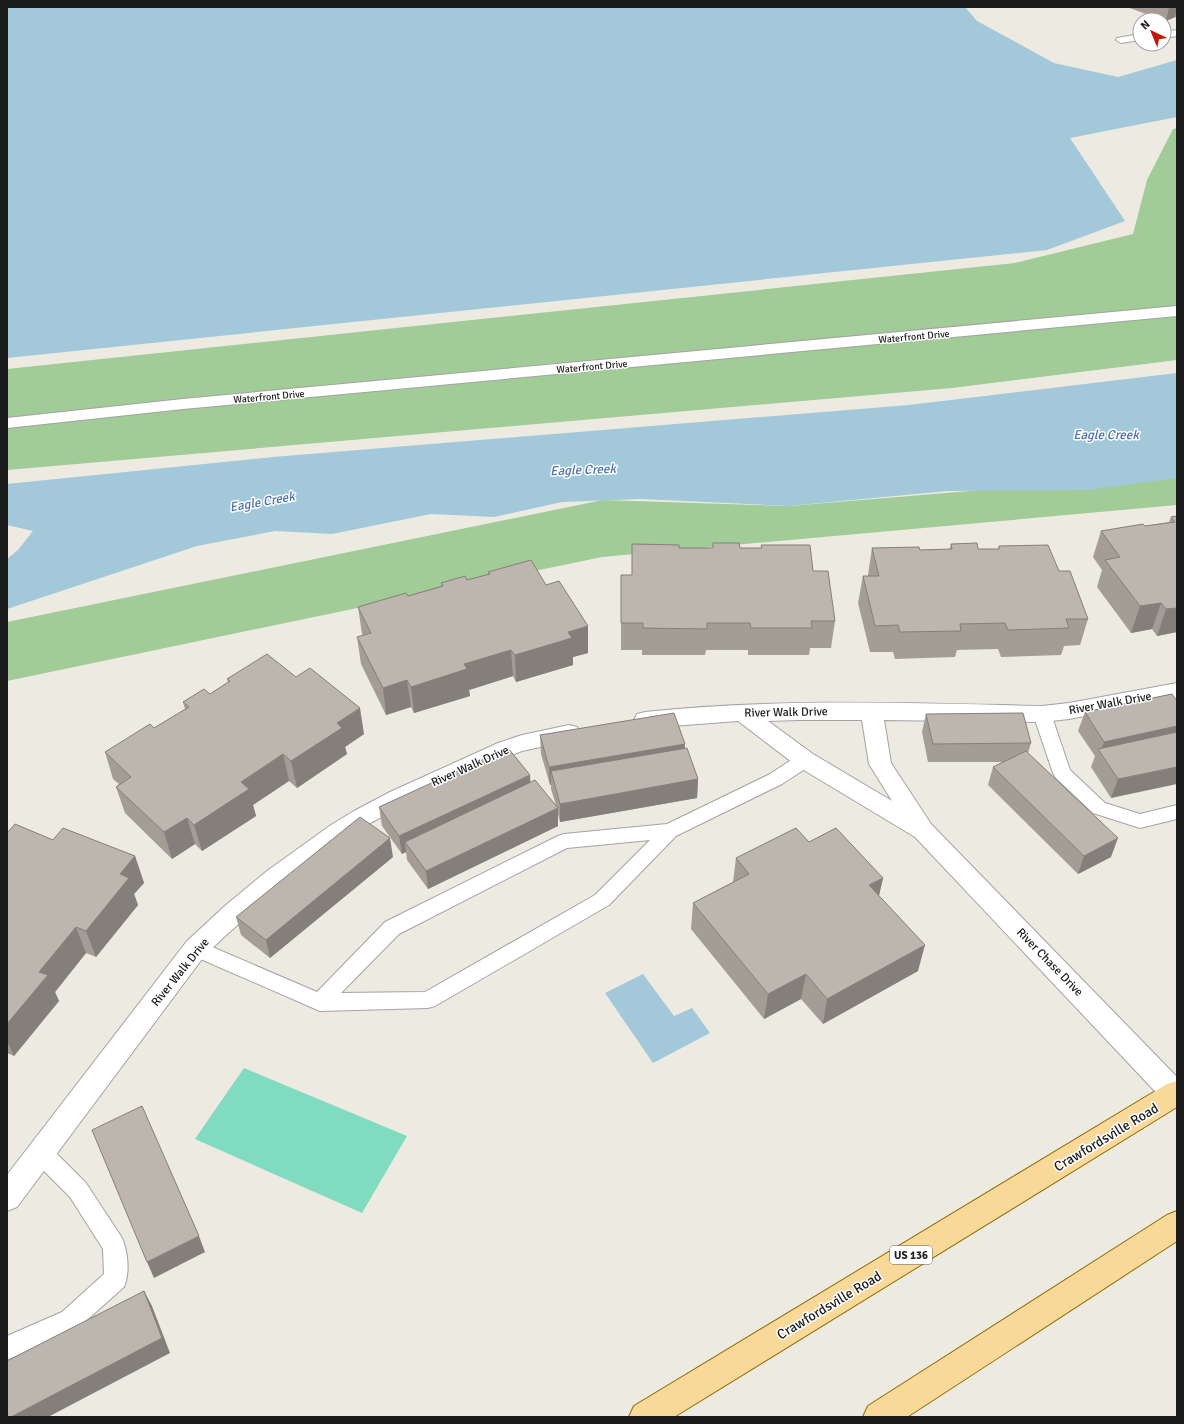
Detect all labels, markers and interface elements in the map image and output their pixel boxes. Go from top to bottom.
north arrow [1132,12,1172,52]
text: N [1138,18,1153,33]
street label: Waterfront Drive [878,328,950,346]
street label: Waterfront Drive [556,358,628,376]
street label: Waterfront Drive [233,388,305,406]
water label: Eagle Creek [1073,427,1140,443]
water label: Eagle Creek [550,461,618,479]
water label: Eagle Creek [228,488,297,516]
street label: River Walk Drive [1068,689,1153,718]
street label: River Walk Drive [744,704,828,721]
street label: River Walk Drive [429,743,511,790]
street label: River Chase Drive [1013,925,1086,1000]
street label: River Walk Drive [148,935,213,1010]
street label: Crawfordsville Road [1051,1099,1162,1175]
road number: US 136 [890,1246,932,1264]
street label: Crawfordsville Road [774,1267,885,1343]

